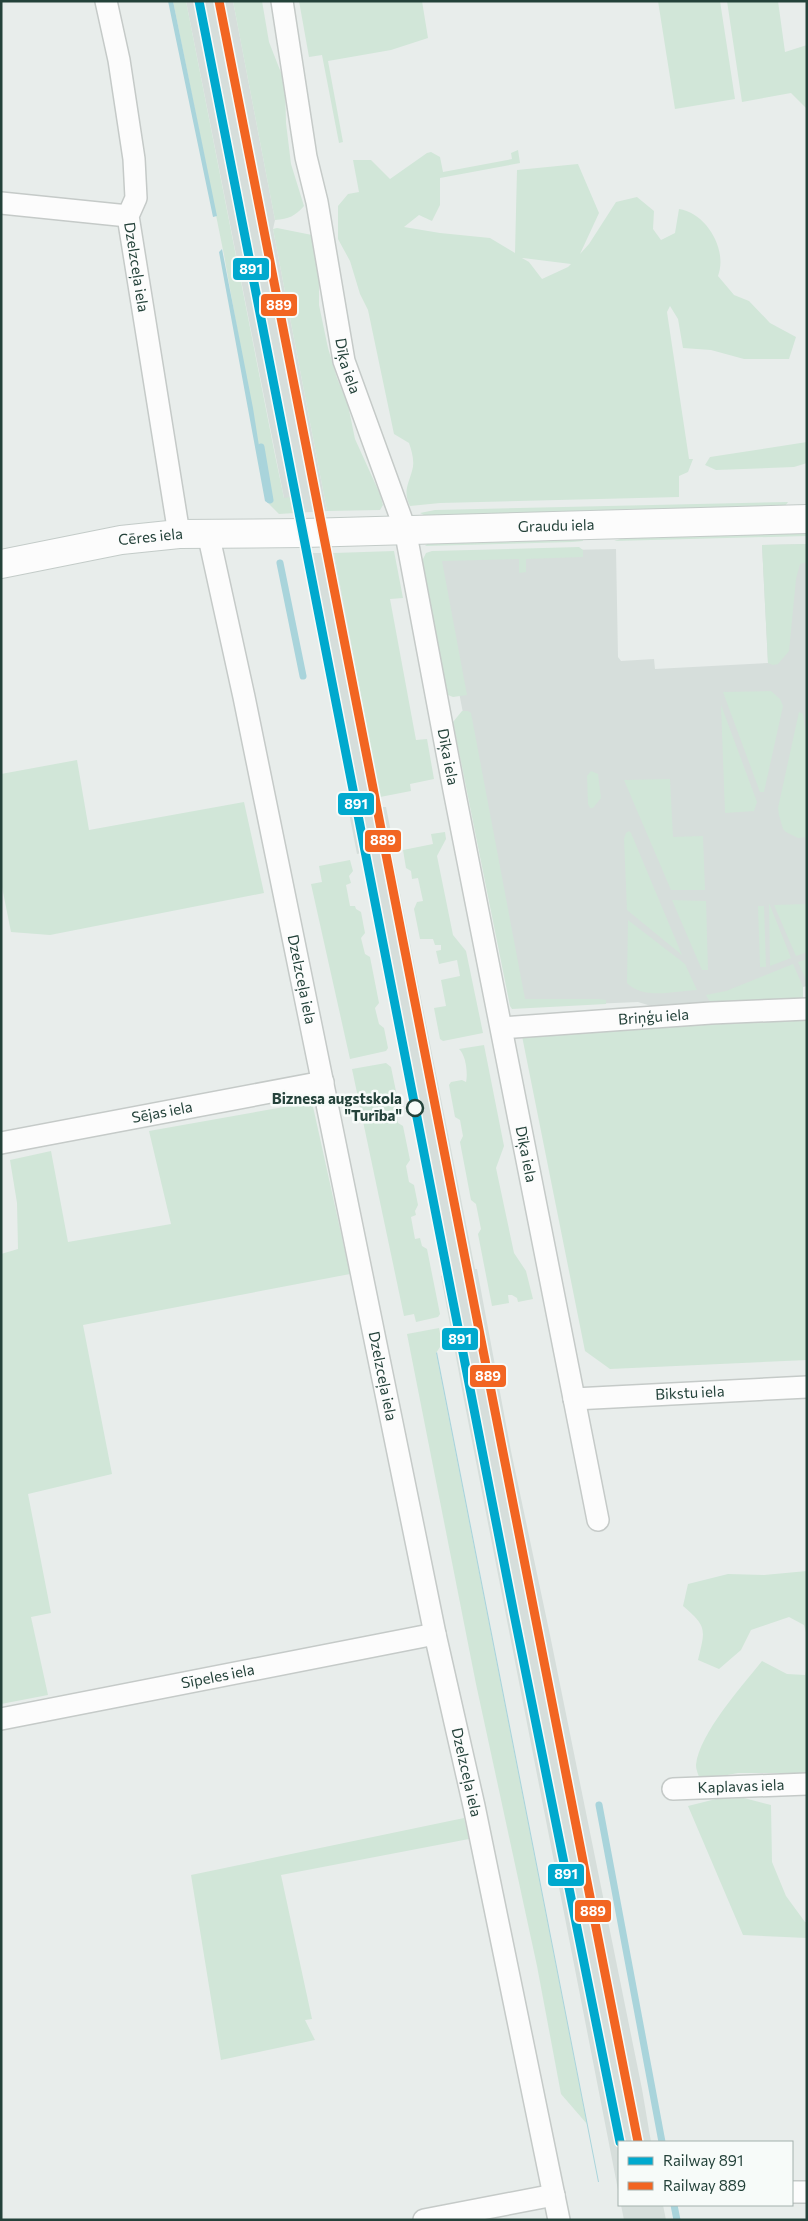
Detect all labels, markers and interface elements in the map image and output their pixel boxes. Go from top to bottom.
street label: Dzelzceļa iela [121,221,153,313]
line badge: 891 [232,257,270,281]
text: 891 [239,260,263,277]
line badge: 889 [260,293,298,317]
text: 889 [266,296,292,313]
street label: Dīķa iela [332,337,365,396]
street label: Graudu iela [518,515,595,535]
street label: Cēres iela [117,524,184,548]
street label: Dīķa iela [435,727,463,786]
line badge: 891 [337,792,375,816]
text: 891 [344,795,368,812]
line badge: 889 [364,829,402,853]
text: 889 [370,831,396,848]
street label: Dzelzceļa iela [285,933,320,1025]
street label: Briņģu iela [617,1005,690,1028]
place label: Biznesa augstskola "Turība" [272,1089,402,1124]
street label: Sējas iela [130,1097,194,1126]
marker: Biznesa augstskola "Turība" [406,1099,424,1117]
street label: Dīķa iela [512,1124,541,1184]
line badge: 891 [441,1327,479,1351]
street label: Dzelzceļa iela [366,1330,401,1422]
text: 891 [448,1330,472,1347]
line badge: 889 [469,1364,507,1388]
text: 889 [475,1367,501,1384]
street label: Bikstu iela [655,1381,725,1403]
street label: Sīpeles iela [179,1660,256,1692]
street label: Dzelzceļa iela [448,1726,486,1818]
street label: Kaplavas iela [697,1775,785,1796]
line badge: 891 [547,1863,585,1887]
text: 891 [554,1865,578,1882]
line badge: 889 [574,1899,612,1923]
text: 889 [580,1902,606,1919]
legend [618,2141,793,2206]
text: Railway 891 [663,2151,743,2169]
text: Railway 889 [663,2176,746,2194]

